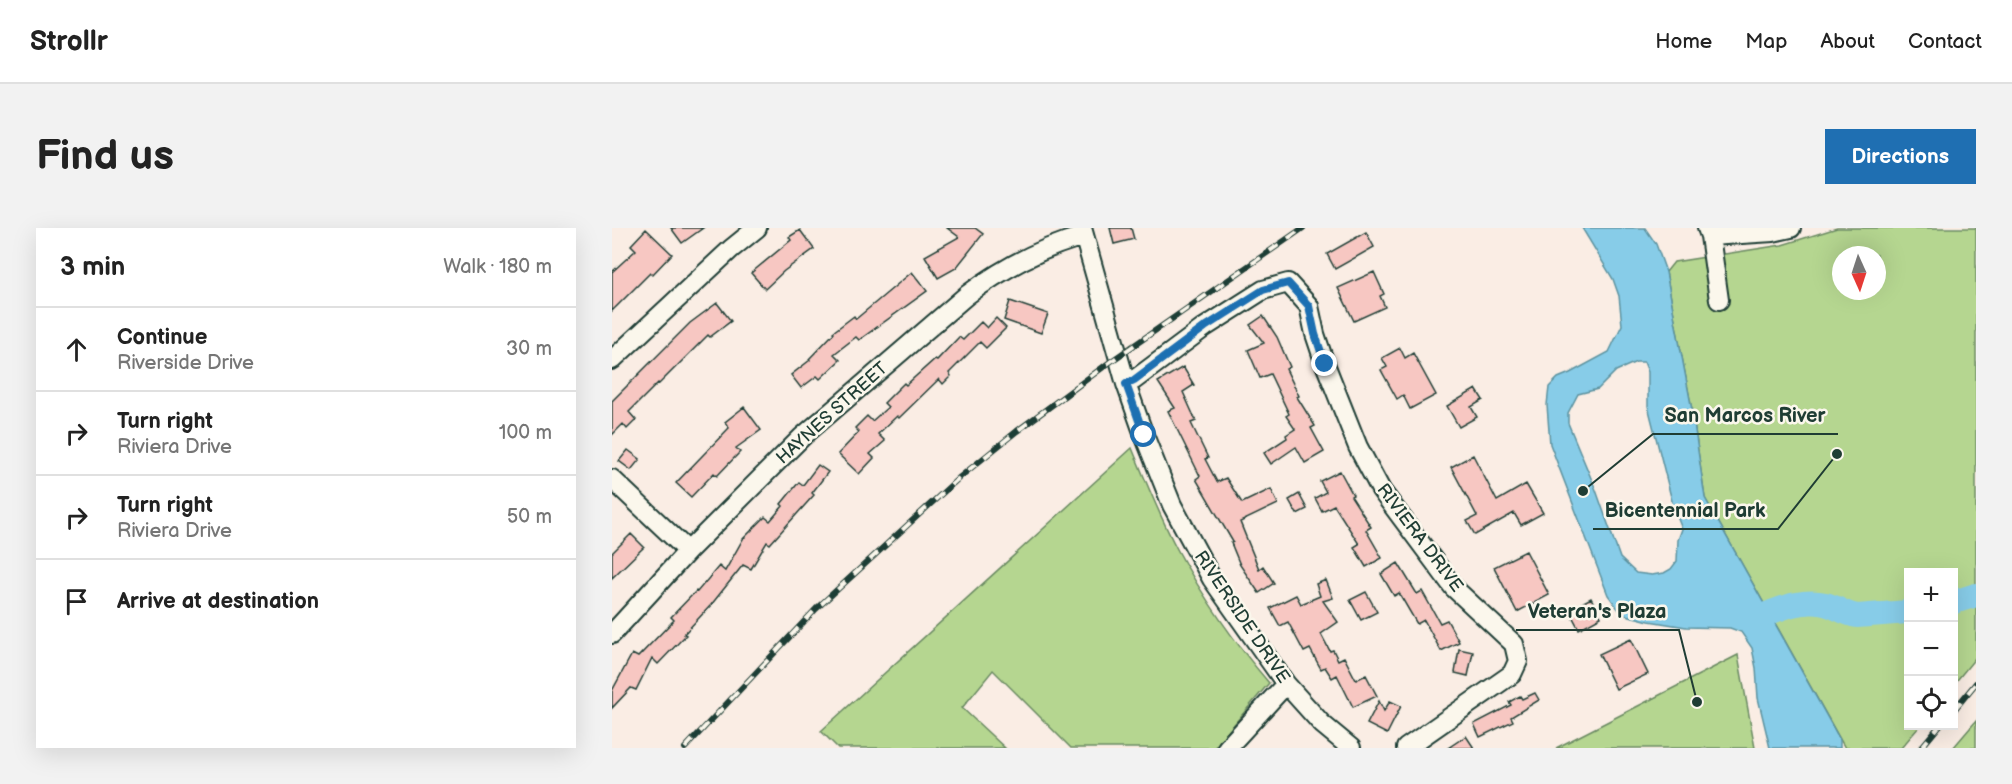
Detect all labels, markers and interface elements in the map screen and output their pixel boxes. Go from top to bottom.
text: Strollr [30,25,108,58]
text: Home [1655,29,1712,54]
text: Map [1745,29,1787,54]
text: About [1820,29,1875,54]
text: Contact [1908,29,1982,54]
button: Directions [1825,129,1976,184]
text: Find us [36,131,174,182]
north arrow [1832,246,1886,300]
text: 3 min [60,252,125,283]
text: Walk · 180 m [443,255,552,279]
text: Continue [117,324,207,351]
icon: ahead [60,333,93,366]
text: 30 m [506,337,552,361]
route end [1311,350,1337,376]
text: Riverside Drive [117,351,254,375]
street label: HAYNES STREET [772,357,892,468]
callout: San Marcos River [1653,396,1838,434]
text: San Marcos River [1664,404,1827,428]
text: Turn right [117,408,213,435]
icon: right [60,417,93,450]
text: 100 m [499,421,552,445]
route start [1130,421,1156,447]
text: Riviera Drive [117,435,232,459]
street label: RIVIERA DRIVE [1372,480,1468,596]
callout: Bicentennial Park [1593,491,1778,529]
text: Turn right [117,492,213,519]
text: Bicentennial Park [1604,499,1766,523]
icon: right [60,501,93,534]
text: 50 m [507,505,552,529]
text: Riviera Drive [117,519,232,543]
street label: RIVERSIDE DRIVE [1190,547,1294,687]
map controls [1904,568,1958,730]
button: + [1904,568,1958,622]
icon: arrive [60,585,93,618]
text: Arrive at destination [117,588,319,615]
callout: Veteran's Plaza [1516,592,1679,630]
text: Veteran's Plaza [1527,600,1667,624]
button: − [1904,622,1958,676]
button: locate [1904,676,1958,730]

